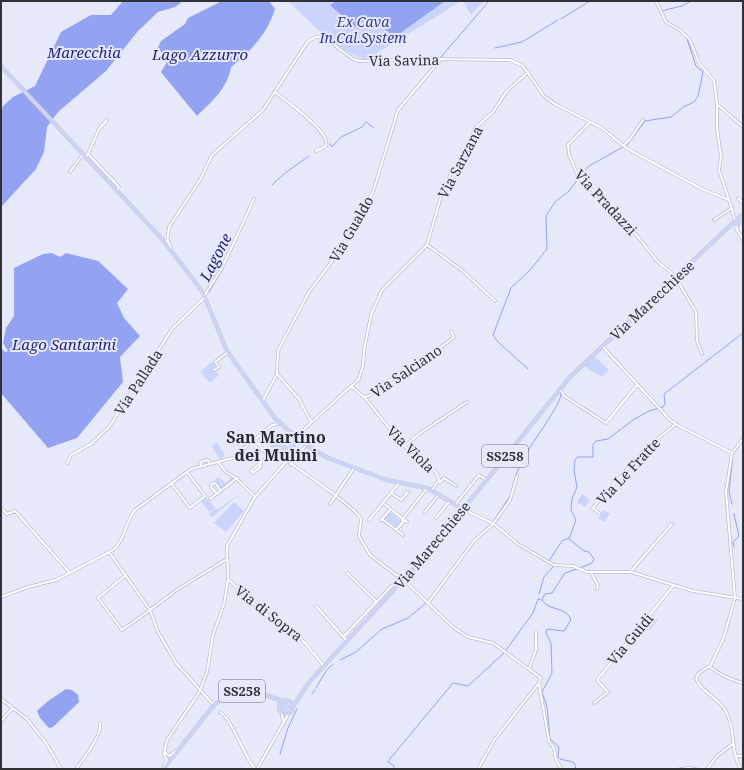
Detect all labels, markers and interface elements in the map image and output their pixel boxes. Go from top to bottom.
park label: Ex Cava In.Cal.System [318,12,407,47]
water label: Marecchia [46,42,121,62]
water label: Lago Azzurro [151,44,248,64]
street label: Via Savina [369,50,439,70]
street label: Via Sarzana [433,122,487,202]
street label: Via Pradazzi [571,165,642,239]
street label: Via Gualdo [324,193,378,265]
water label: Lagone [194,229,236,285]
street label: Via Marecchiese [606,256,698,344]
water label: Lago Santarini [11,334,116,354]
street label: Via Salciano [367,340,445,402]
street label: Via Pallada [110,345,166,419]
street label: Via Viola [383,421,439,477]
district label: San Martino dei Mulini [226,426,326,466]
street label: Via Le Fratte [592,433,664,509]
road number: SS258 [482,445,528,467]
street label: Via Marecchiese [390,497,474,593]
street label: Via di Sopra [231,581,307,645]
street label: Via Guidi [603,609,657,669]
road number: SS258 [219,680,265,702]

